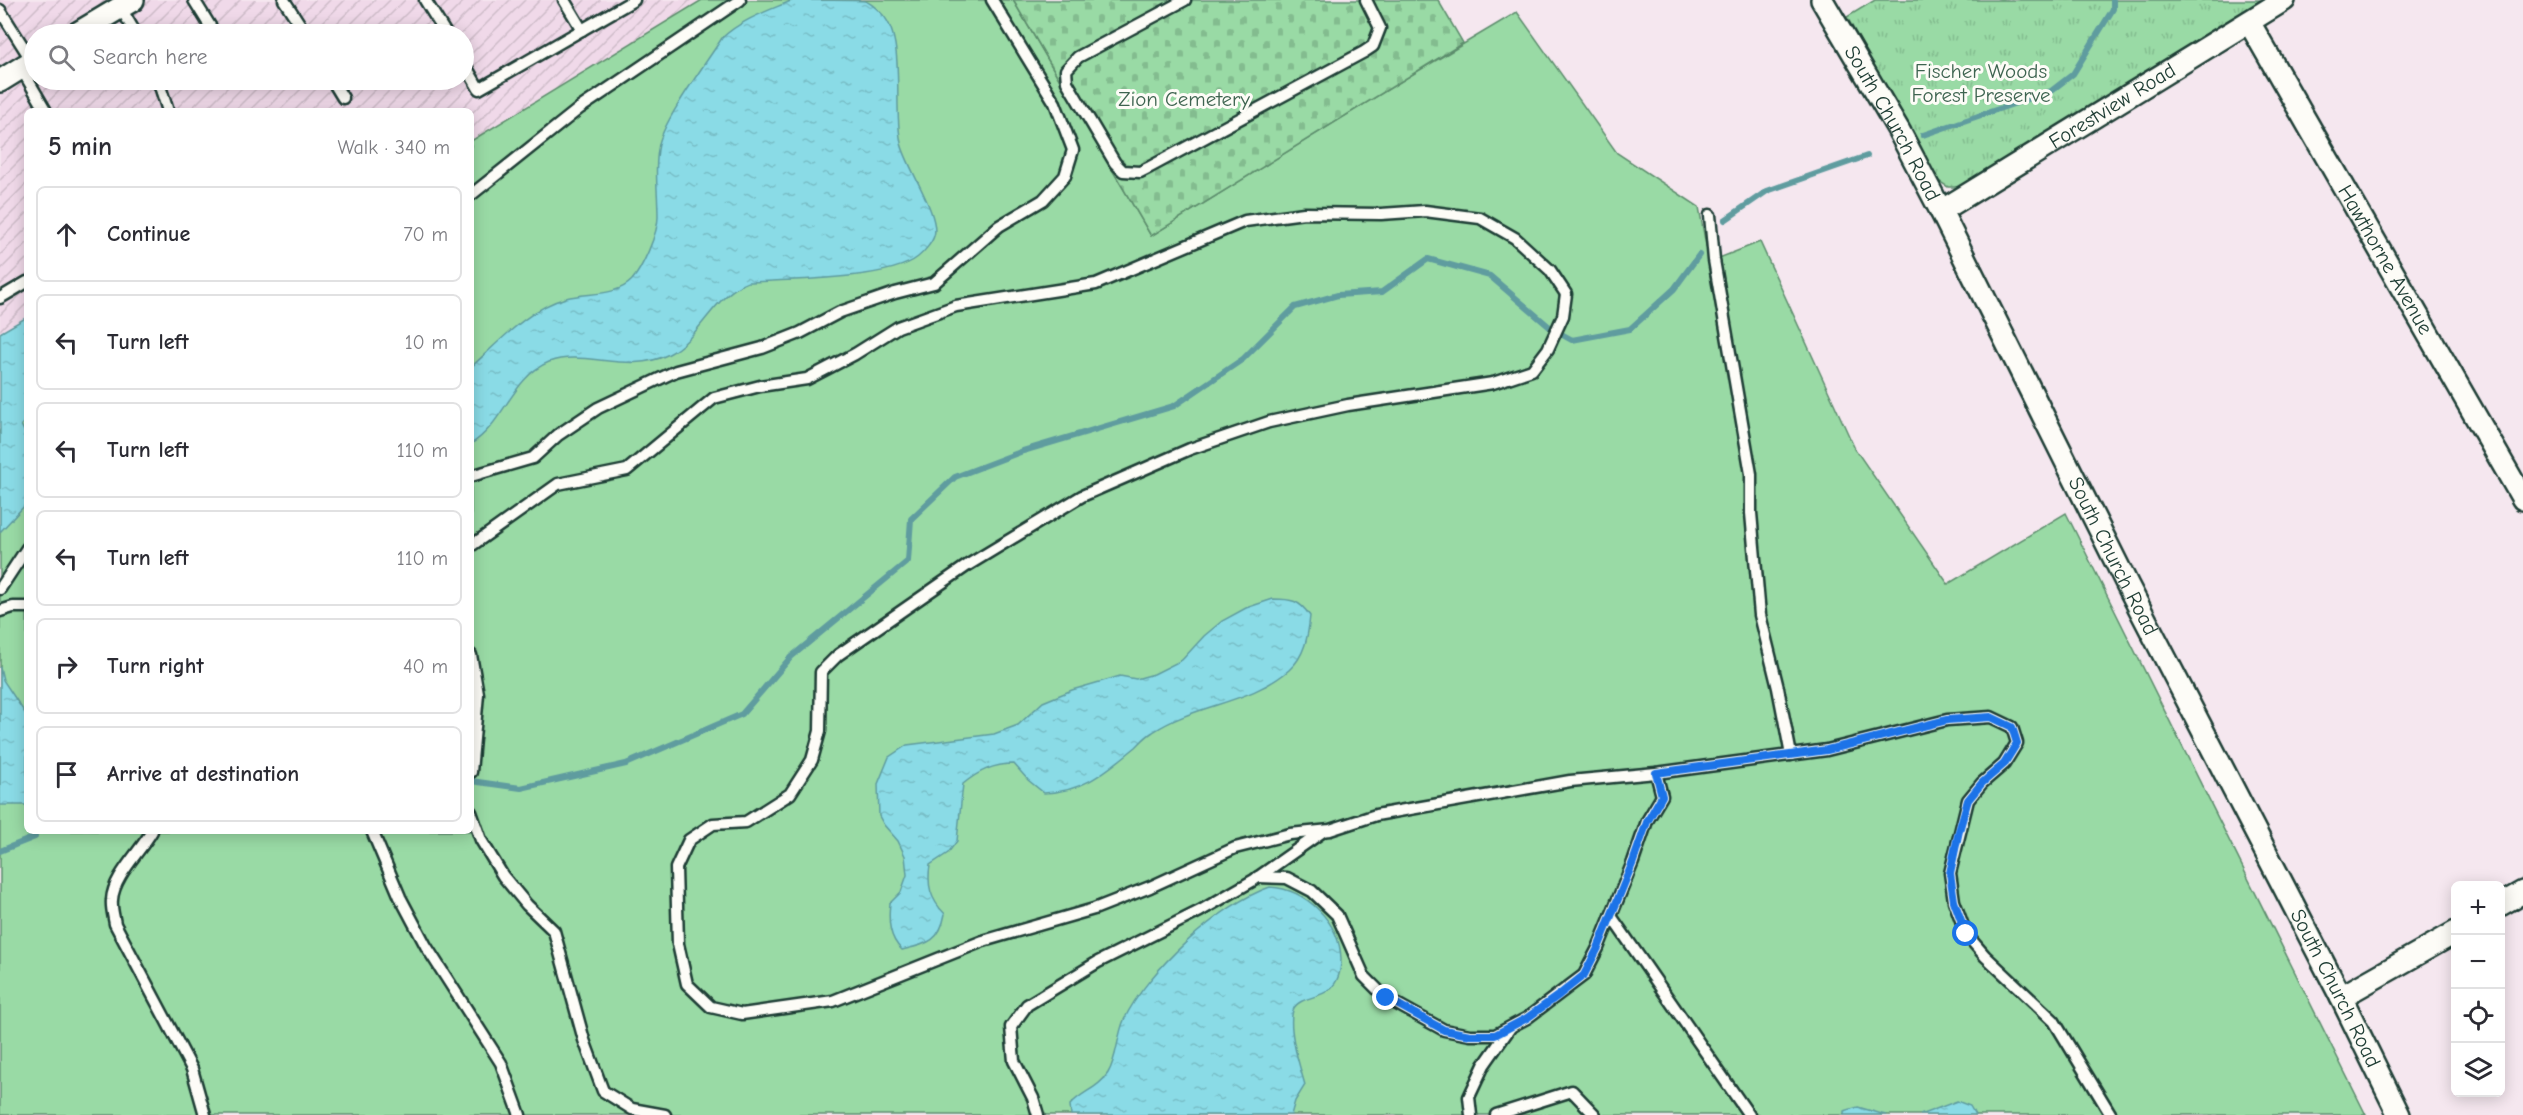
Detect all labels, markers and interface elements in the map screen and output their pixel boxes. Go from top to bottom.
search box [24,24,474,90]
icon: search [45,41,78,74]
street label: South Church Road [1840,41,1945,205]
text: Search here [93,44,208,70]
street label: Forestview Road [2044,58,2180,154]
park label: Fischer Woods Forest Preserve [1912,59,2050,107]
park label: Zion Cemetery [1118,87,1250,111]
text: 5 min [48,132,112,162]
text: Walk · 340 m [338,136,450,159]
street label: Hawthorne Avenue [2333,181,2438,339]
icon: ahead [50,218,83,251]
text: Continue [107,221,190,247]
text: 70 m [403,223,448,246]
icon: left [50,326,83,359]
text: Turn left [107,329,189,355]
text: 10 m [405,331,448,354]
icon: left [50,434,83,467]
text: Turn left [107,437,189,463]
text: 110 m [397,439,448,462]
street label: South Church Road [2064,473,2163,639]
icon: left [50,542,83,575]
text: Turn left [107,545,189,571]
text: 110 m [397,547,448,570]
icon: right [50,650,83,683]
text: Turn right [107,653,204,679]
text: 40 m [403,655,448,678]
icon: arrive [50,758,83,791]
text: Arrive at destination [107,761,299,787]
map controls [2451,881,2505,1097]
button: + [2451,881,2505,935]
street label: South Church Road [2286,905,2386,1071]
route start [1952,920,1978,946]
button: − [2451,935,2505,989]
route end [1372,984,1398,1010]
button: locate [2451,989,2505,1043]
button: layers [2451,1043,2505,1097]

